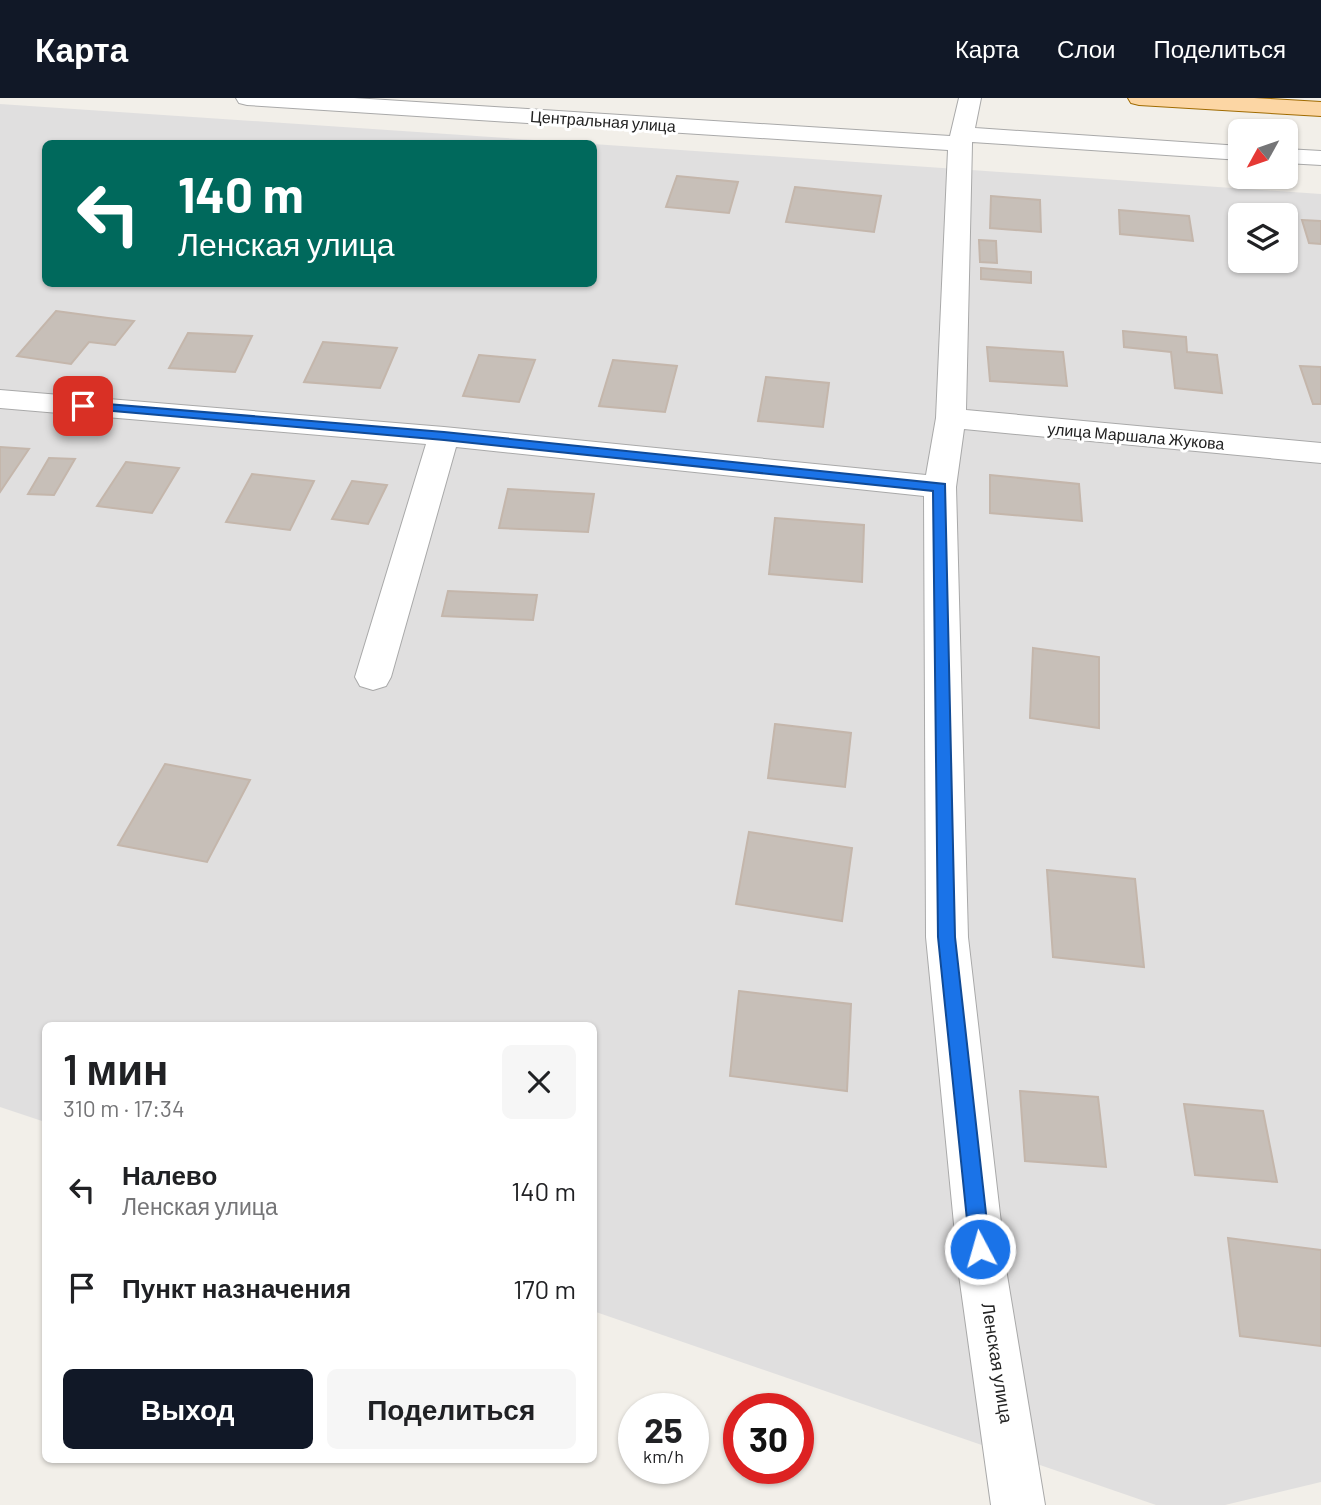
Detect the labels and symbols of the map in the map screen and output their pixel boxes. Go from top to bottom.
street label: Центральная улица [530,106,677,135]
north arrow [1228,119,1298,189]
pin [53,376,113,436]
street label: улица Маршала Жукова [1047,418,1225,453]
position arrow [943,1212,1017,1286]
street label: Ленская улица [978,1301,1019,1426]
speed limit sign: 30 [723,1393,814,1484]

